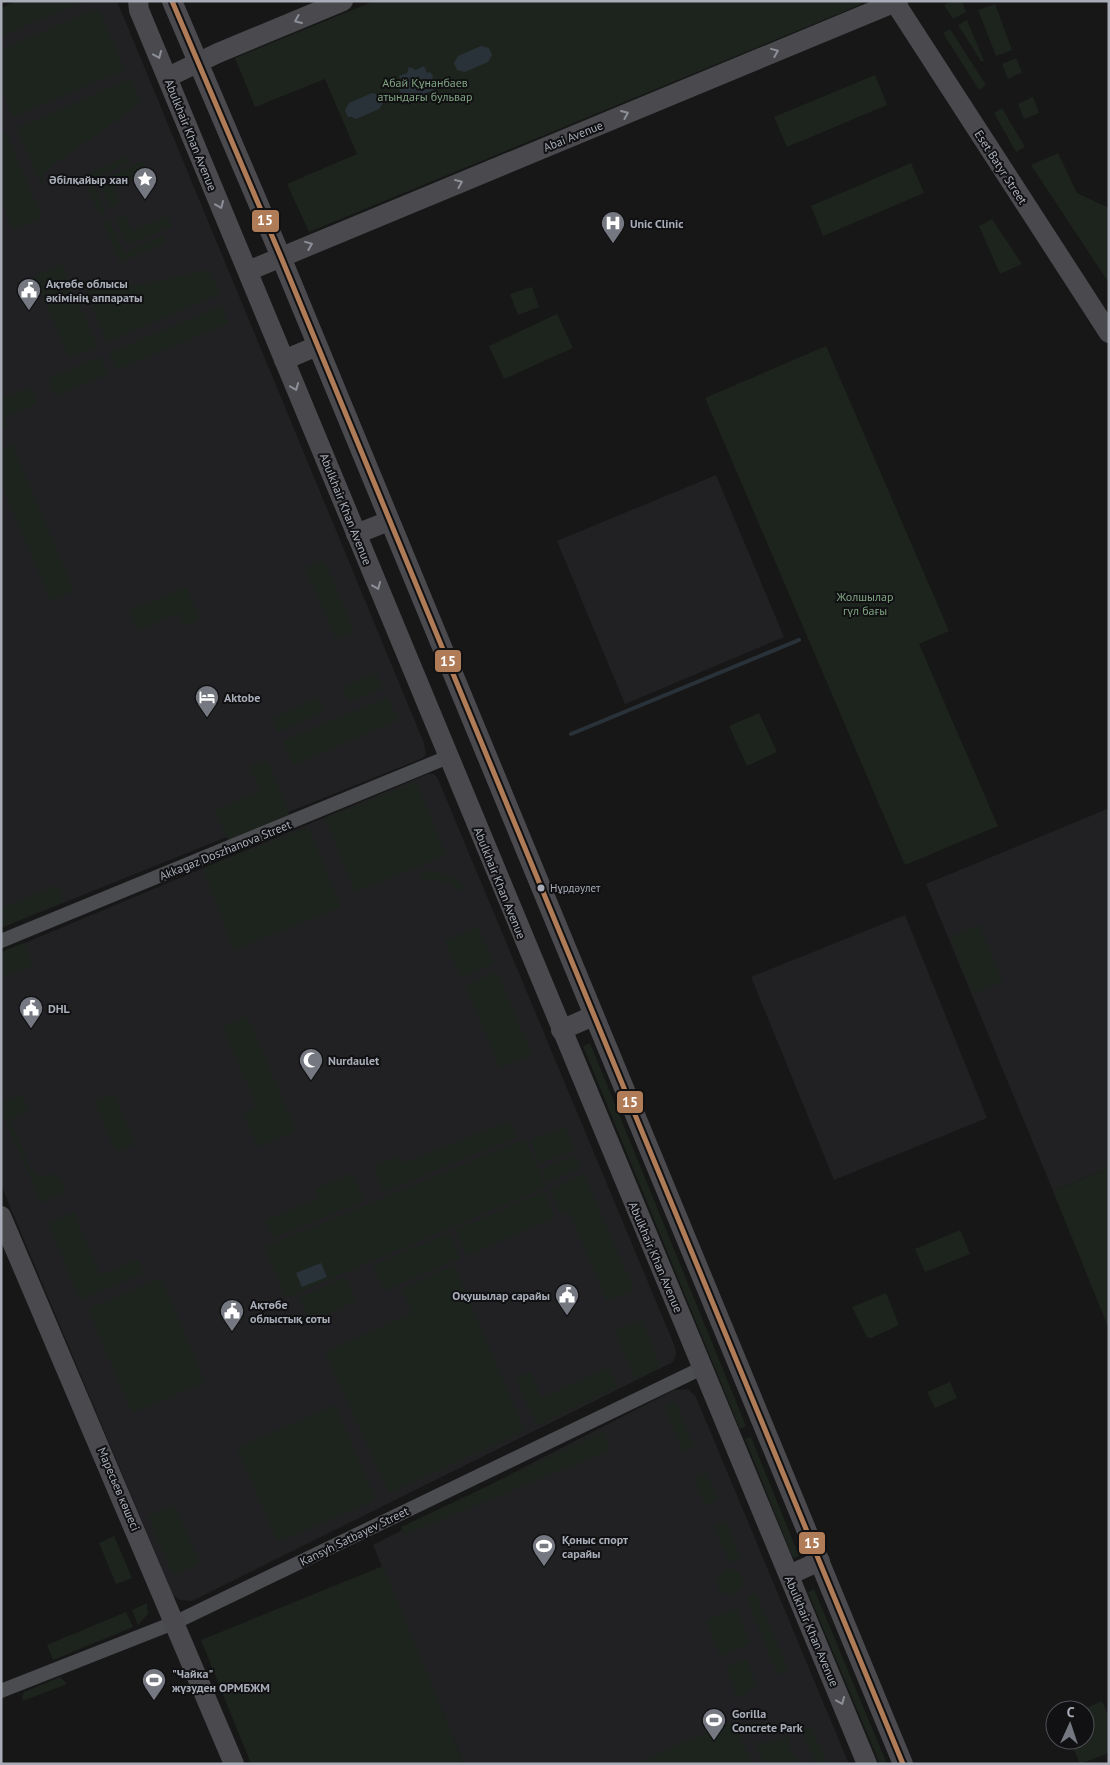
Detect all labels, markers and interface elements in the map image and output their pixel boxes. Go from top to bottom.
one-way arrow [294,14,303,24]
one-way arrow [770,47,779,58]
one-way arrow [152,50,163,59]
park label: Абай Құнанбаев атындағы бульвар [377,75,473,104]
street label: Abulkhair Khan Avenue [162,77,220,193]
one-way arrow [620,110,629,121]
street label: Abai Avenue [541,117,605,155]
street label: Eset Batyr Street [971,127,1031,207]
place icon: Әбілқайыр хан [132,166,158,200]
place label: Әбілқайыр хан [49,172,128,187]
one-way arrow [454,179,463,189]
one-way arrow [214,200,225,209]
line badge: 15 [251,209,280,233]
hospital icon: Unic Clinic [600,210,626,244]
text: 15 [257,211,273,229]
place label: Unic Clinic [630,216,684,231]
one-way arrow [304,241,313,252]
place label: Ақтөбе облысы әкімінің аппараты [46,276,142,305]
public building icon: Ақтөбе облысы әкімінің аппараты [16,277,42,311]
one-way arrow [289,382,300,391]
street label: Abulkhair Khan Avenue [317,451,375,567]
one-way arrow [371,581,382,590]
park label: Жолшылар гүл бағы [836,589,893,618]
line badge: 15 [434,649,462,673]
text: 15 [440,652,456,670]
hotel icon: Aktobe [194,684,220,718]
place label: Aktobe [224,690,260,705]
street label: Akkagaz Doszhanova Street [157,817,293,883]
street label: Abulkhair Khan Avenue [471,825,529,941]
place label: Нұрдәулет [550,881,601,895]
marker: Нұрдәулет [536,883,546,893]
public building icon: DHL [18,995,44,1029]
place label: DHL [48,1001,71,1016]
mosque icon: Nurdaulet [298,1047,324,1081]
place label: Nurdaulet [328,1053,380,1068]
line badge: 15 [616,1090,644,1114]
text: 15 [622,1093,638,1111]
street label: Abulkhair Khan Avenue [626,1199,686,1315]
public building icon: Оқушылар сарайы [554,1282,580,1316]
place label: Оқушылар сарайы [452,1288,550,1303]
place label: Ақтөбе облыстық соты [250,1297,330,1326]
public building icon: Ақтөбе облыстық соты [219,1298,245,1332]
street label: Маресьев көшесі [95,1445,143,1533]
street label: Kansyh Satbayev Street [297,1503,411,1569]
line badge: 15 [798,1531,826,1555]
place label: Қоныс спорт сарайы [562,1532,628,1561]
sports icon: Қоныс спорт сарайы [531,1533,557,1567]
text: 15 [804,1534,820,1552]
street label: Abulkhair Khan Avenue [782,1573,842,1689]
place label: "Чайка" жүзуден ОРМБЖМ [171,1666,270,1695]
sports icon: "Чайка" жүзуден ОРМБЖМ [141,1667,167,1701]
one-way arrow [835,1696,846,1705]
north arrow [1045,1700,1095,1750]
text: С [1066,1703,1075,1721]
place label: Gorilla Concrete Park [732,1706,803,1735]
sports icon: Gorilla Concrete Park [701,1707,727,1741]

